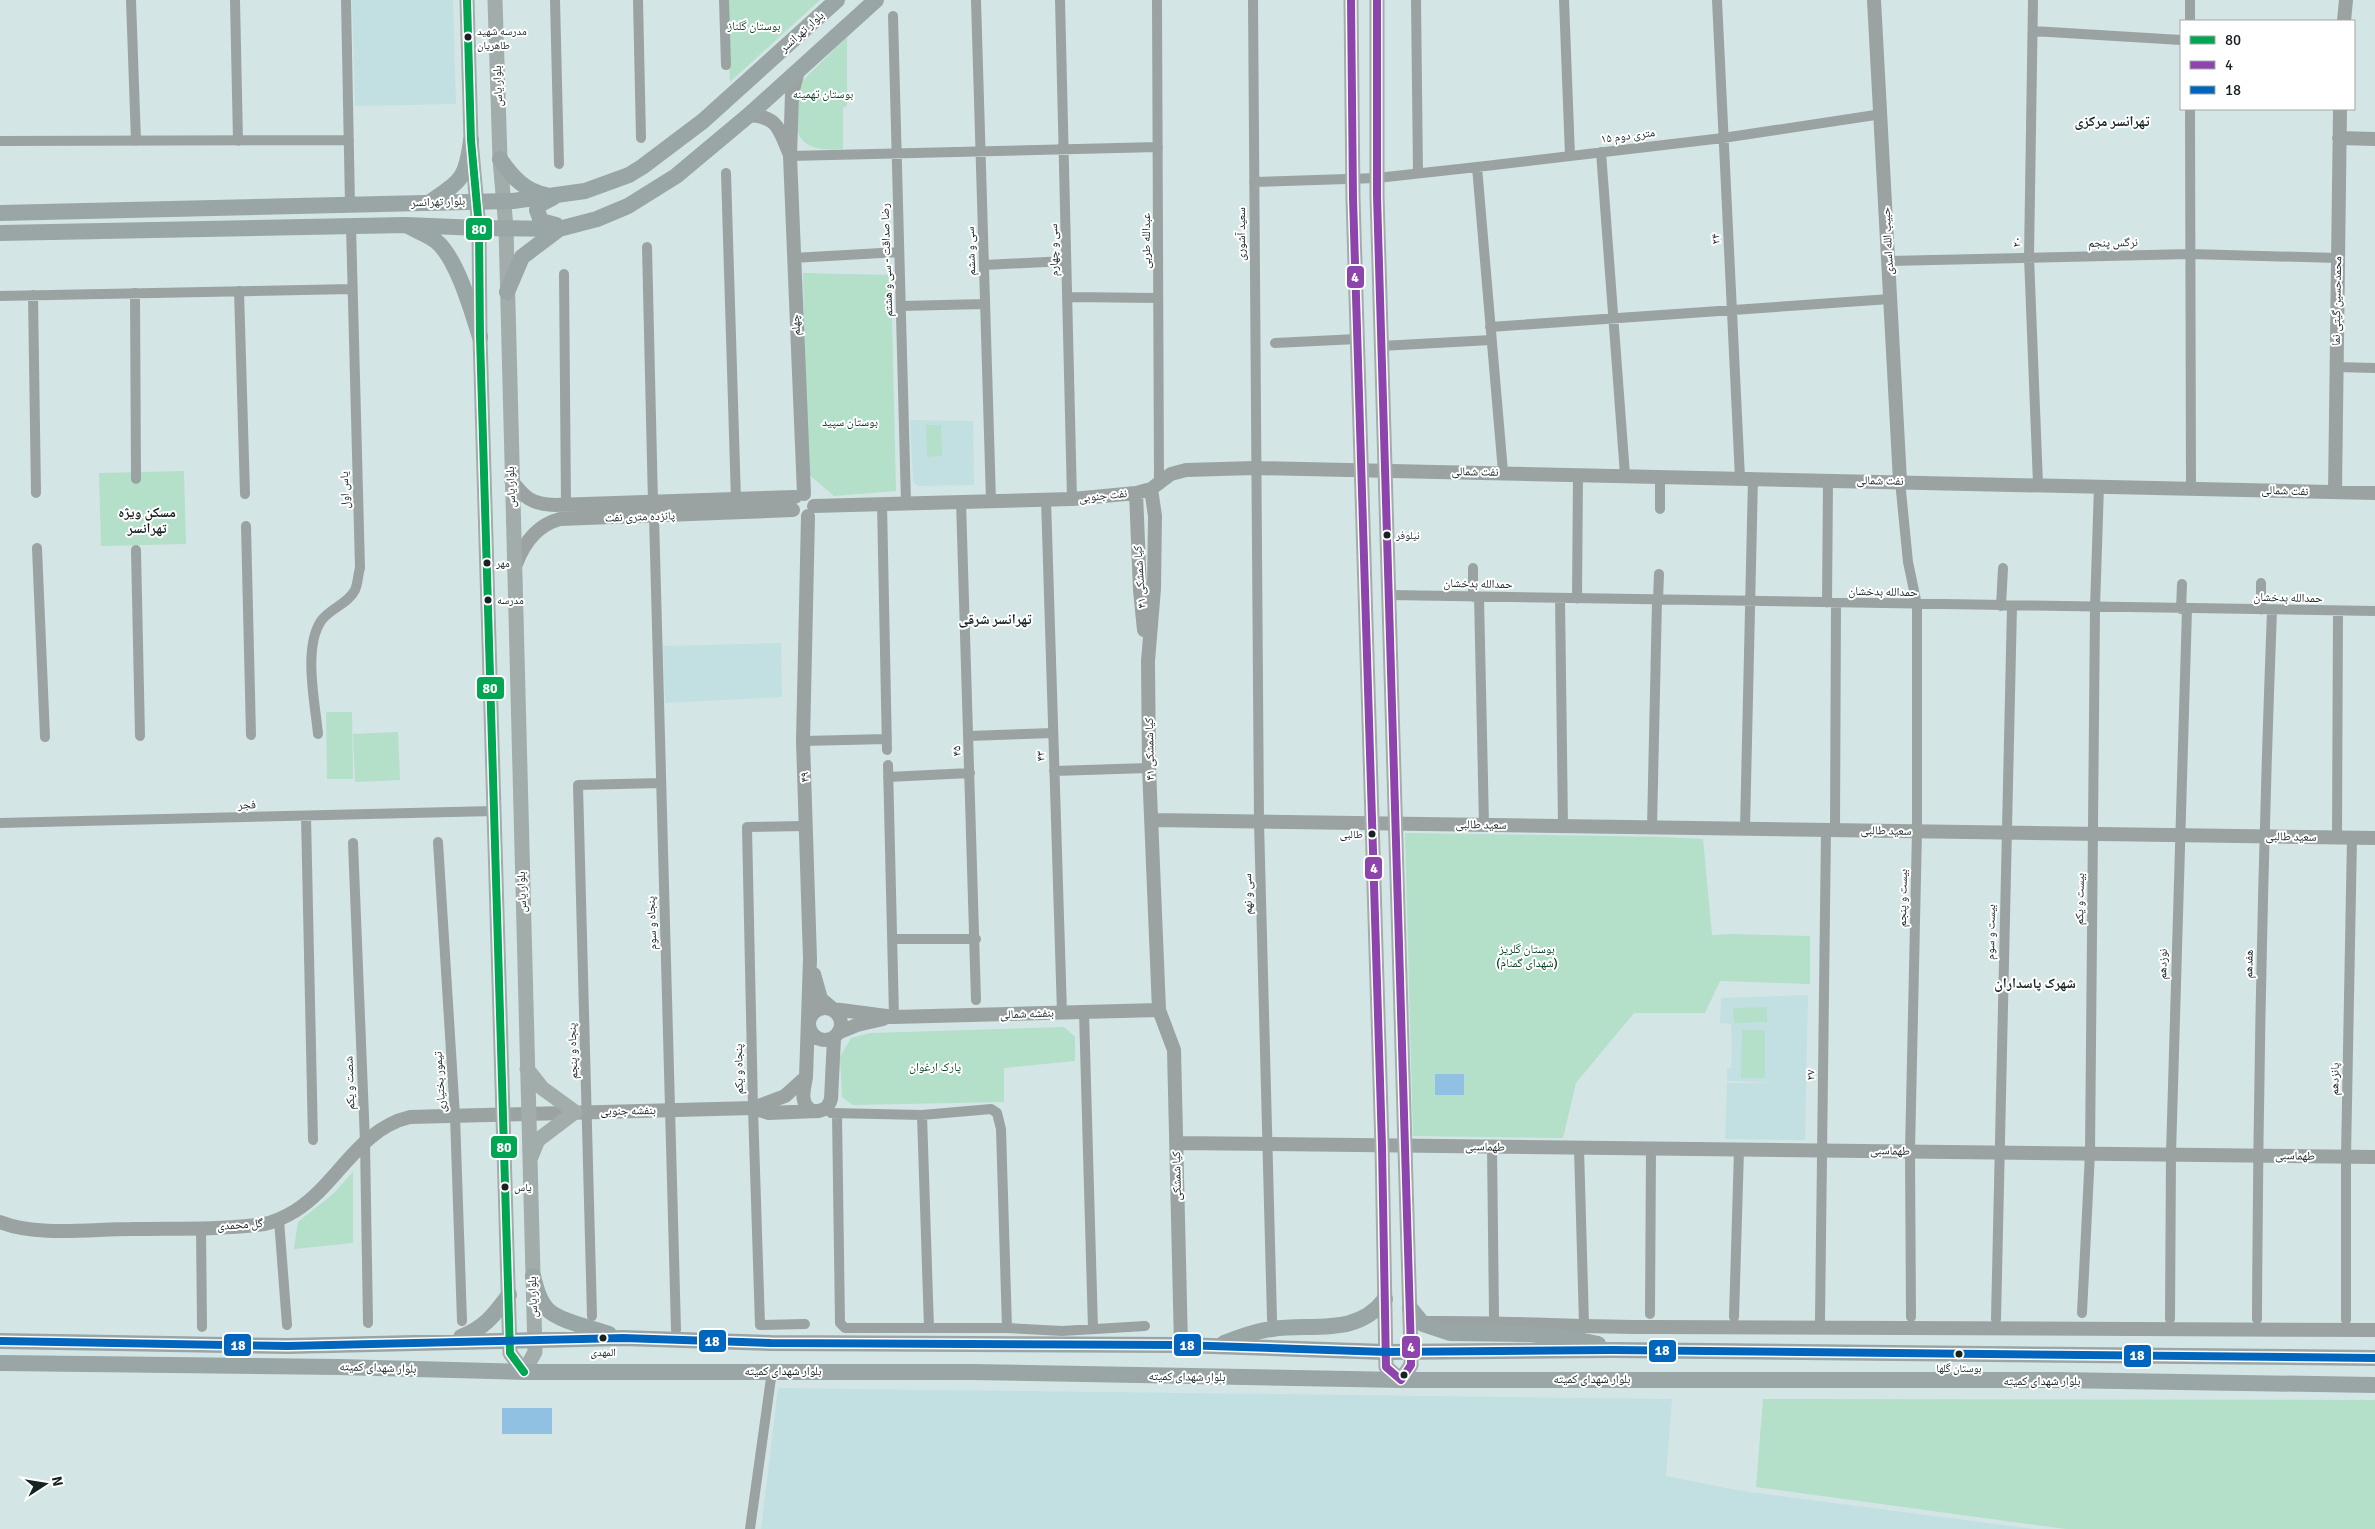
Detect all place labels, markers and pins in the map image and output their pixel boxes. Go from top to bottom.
place label: مدرسه شهید طاهریان [477,25,527,52]
marker: مدرسه شهید طاهریان [463,32,473,42]
place label: نیلوفر [1395,529,1420,542]
marker: نیلوفر [1382,530,1392,540]
place label: مهر [495,557,510,570]
marker: مهر [482,558,492,568]
place label: مدرسه [497,594,524,607]
marker: مدرسه [483,595,493,605]
place label: طالبی [1340,828,1363,841]
marker: طالبی [1367,829,1377,839]
place label: یاس [514,1181,532,1194]
marker: یاس [500,1182,510,1192]
marker: المهدی [598,1333,608,1343]
place label: المهدی [590,1346,616,1359]
marker: بوستان گلها [1954,1349,1964,1359]
place label: بوستان گلها [1936,1362,1982,1375]
unlabelled marker [1399,1370,1409,1380]

